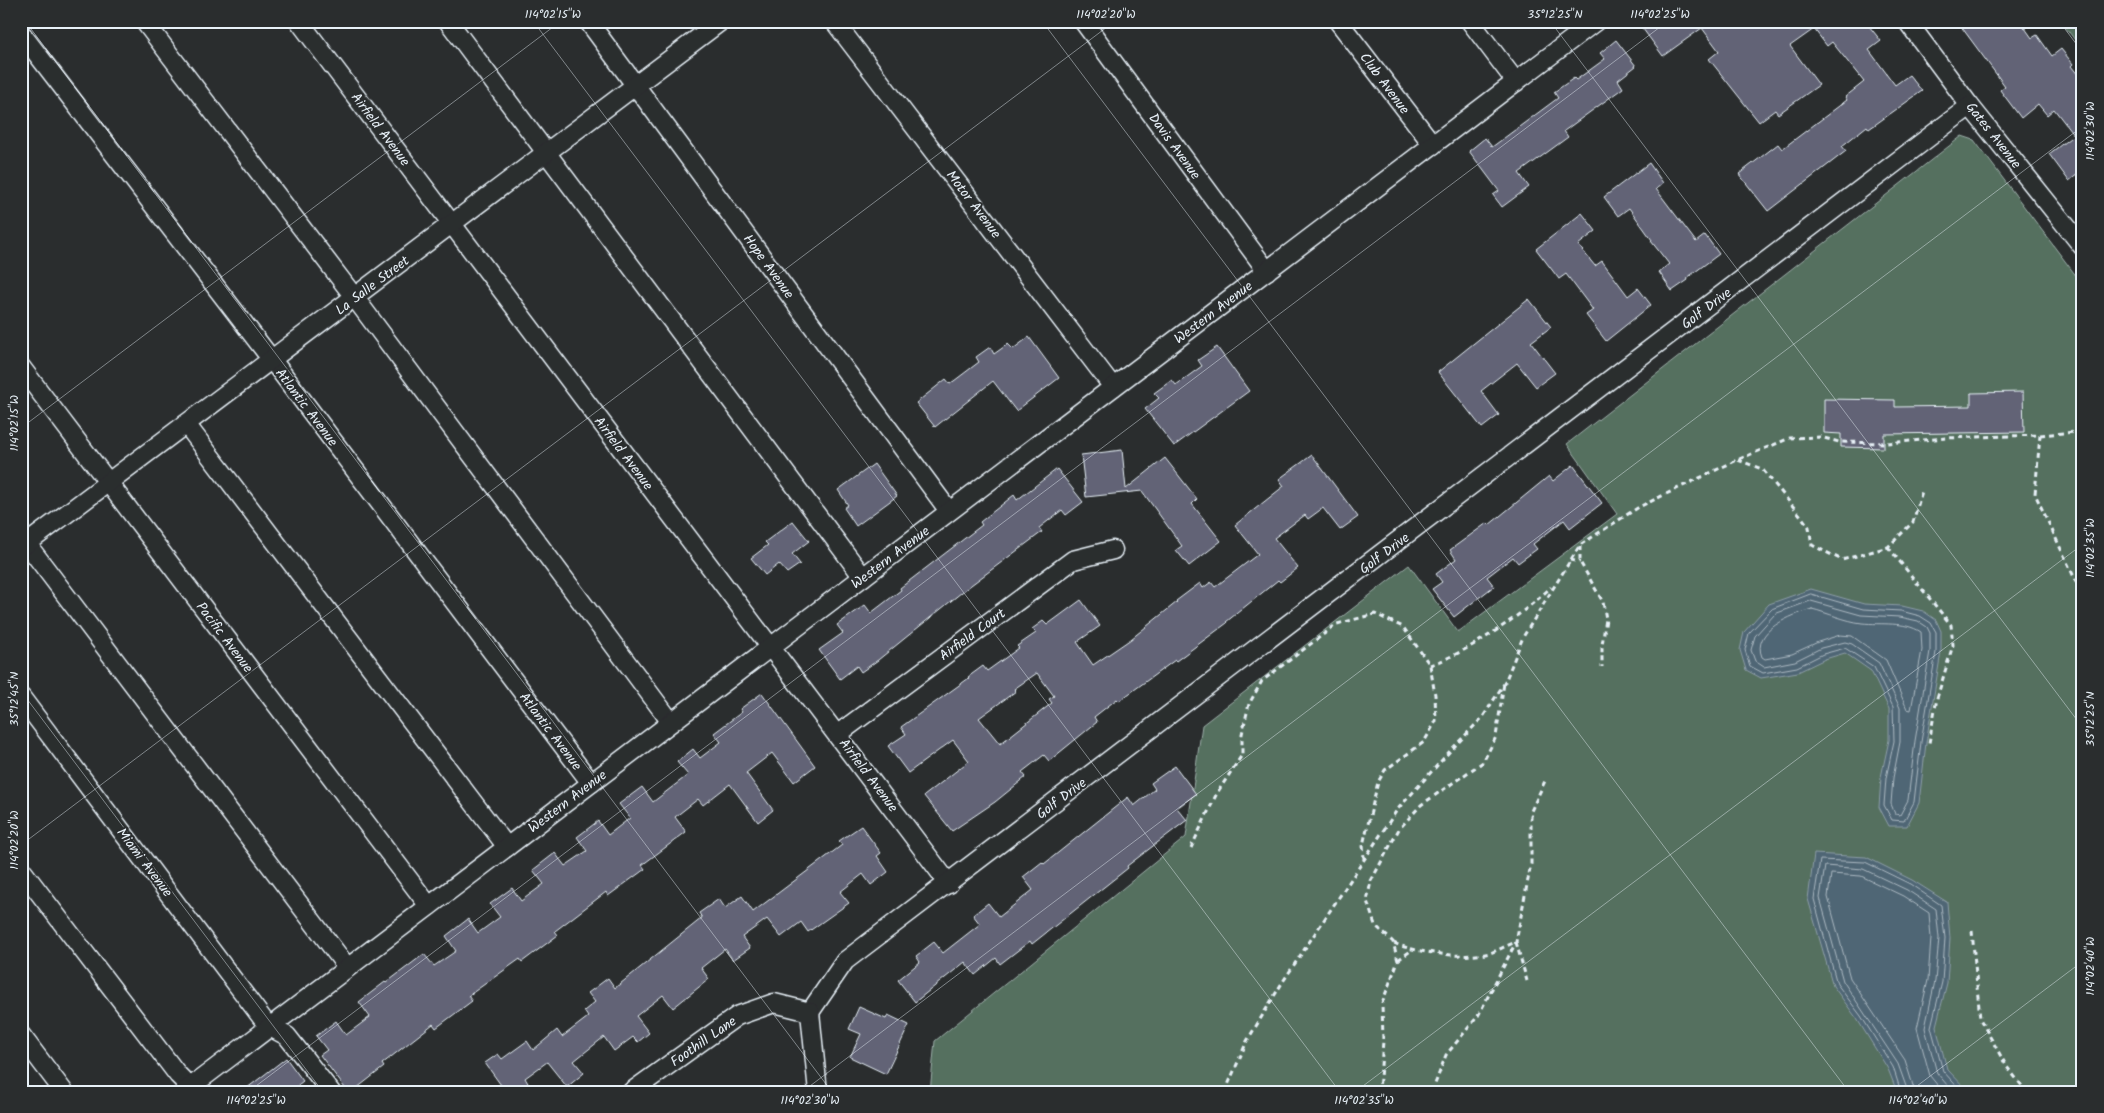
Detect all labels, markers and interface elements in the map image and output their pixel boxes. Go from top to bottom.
text: 114°02'15"W [525,5,581,24]
text: 114°02'20"W [1076,5,1136,24]
text: 35°12'25"N [1527,5,1583,24]
text: 114°02'25"W [1630,5,1690,24]
street label: Club Avenue [1354,48,1415,120]
street label: Airfield Avenue [345,88,416,172]
street label: Gates Avenue [1960,97,2027,174]
text: 114°02'30"W [2081,101,2100,161]
street label: Davis Avenue [1142,109,1206,185]
street label: Motor Avenue [940,166,1007,244]
street label: Hope Avenue [737,230,800,304]
street label: La Salle Street [331,250,415,321]
street label: Western Avenue [1170,275,1258,350]
street label: Golf Drive [1677,282,1737,335]
street label: Atlantic Avenue [269,364,343,452]
text: 114°02'15"W [5,395,24,451]
street label: Airfield Avenue [588,412,659,496]
text: 114°02'35"W [2081,518,2100,578]
street label: Western Avenue [847,520,935,595]
street label: Golf Drive [1355,527,1415,580]
street label: Pacific Avenue [190,597,259,678]
street label: Airfield Court [935,603,1011,667]
text: 35°12'45"N [5,672,24,727]
street label: Atlantic Avenue [513,688,587,776]
text: 35°12'25"N [2081,691,2100,747]
street label: Airfield Avenue [833,734,904,818]
street label: Western Avenue [524,764,612,839]
street label: Golf Drive [1032,772,1092,825]
text: 114°02'20"W [5,810,24,870]
street label: Miami Avenue [111,823,178,903]
text: 114°02'40"W [2081,937,2100,995]
street label: Foothill Lane [666,1010,742,1073]
text: 114°02'25"W [226,1091,286,1110]
text: 114°02'30"W [780,1091,840,1110]
text: 114°02'35"W [1334,1091,1394,1110]
text: 114°02'40"W [1889,1091,1947,1110]

